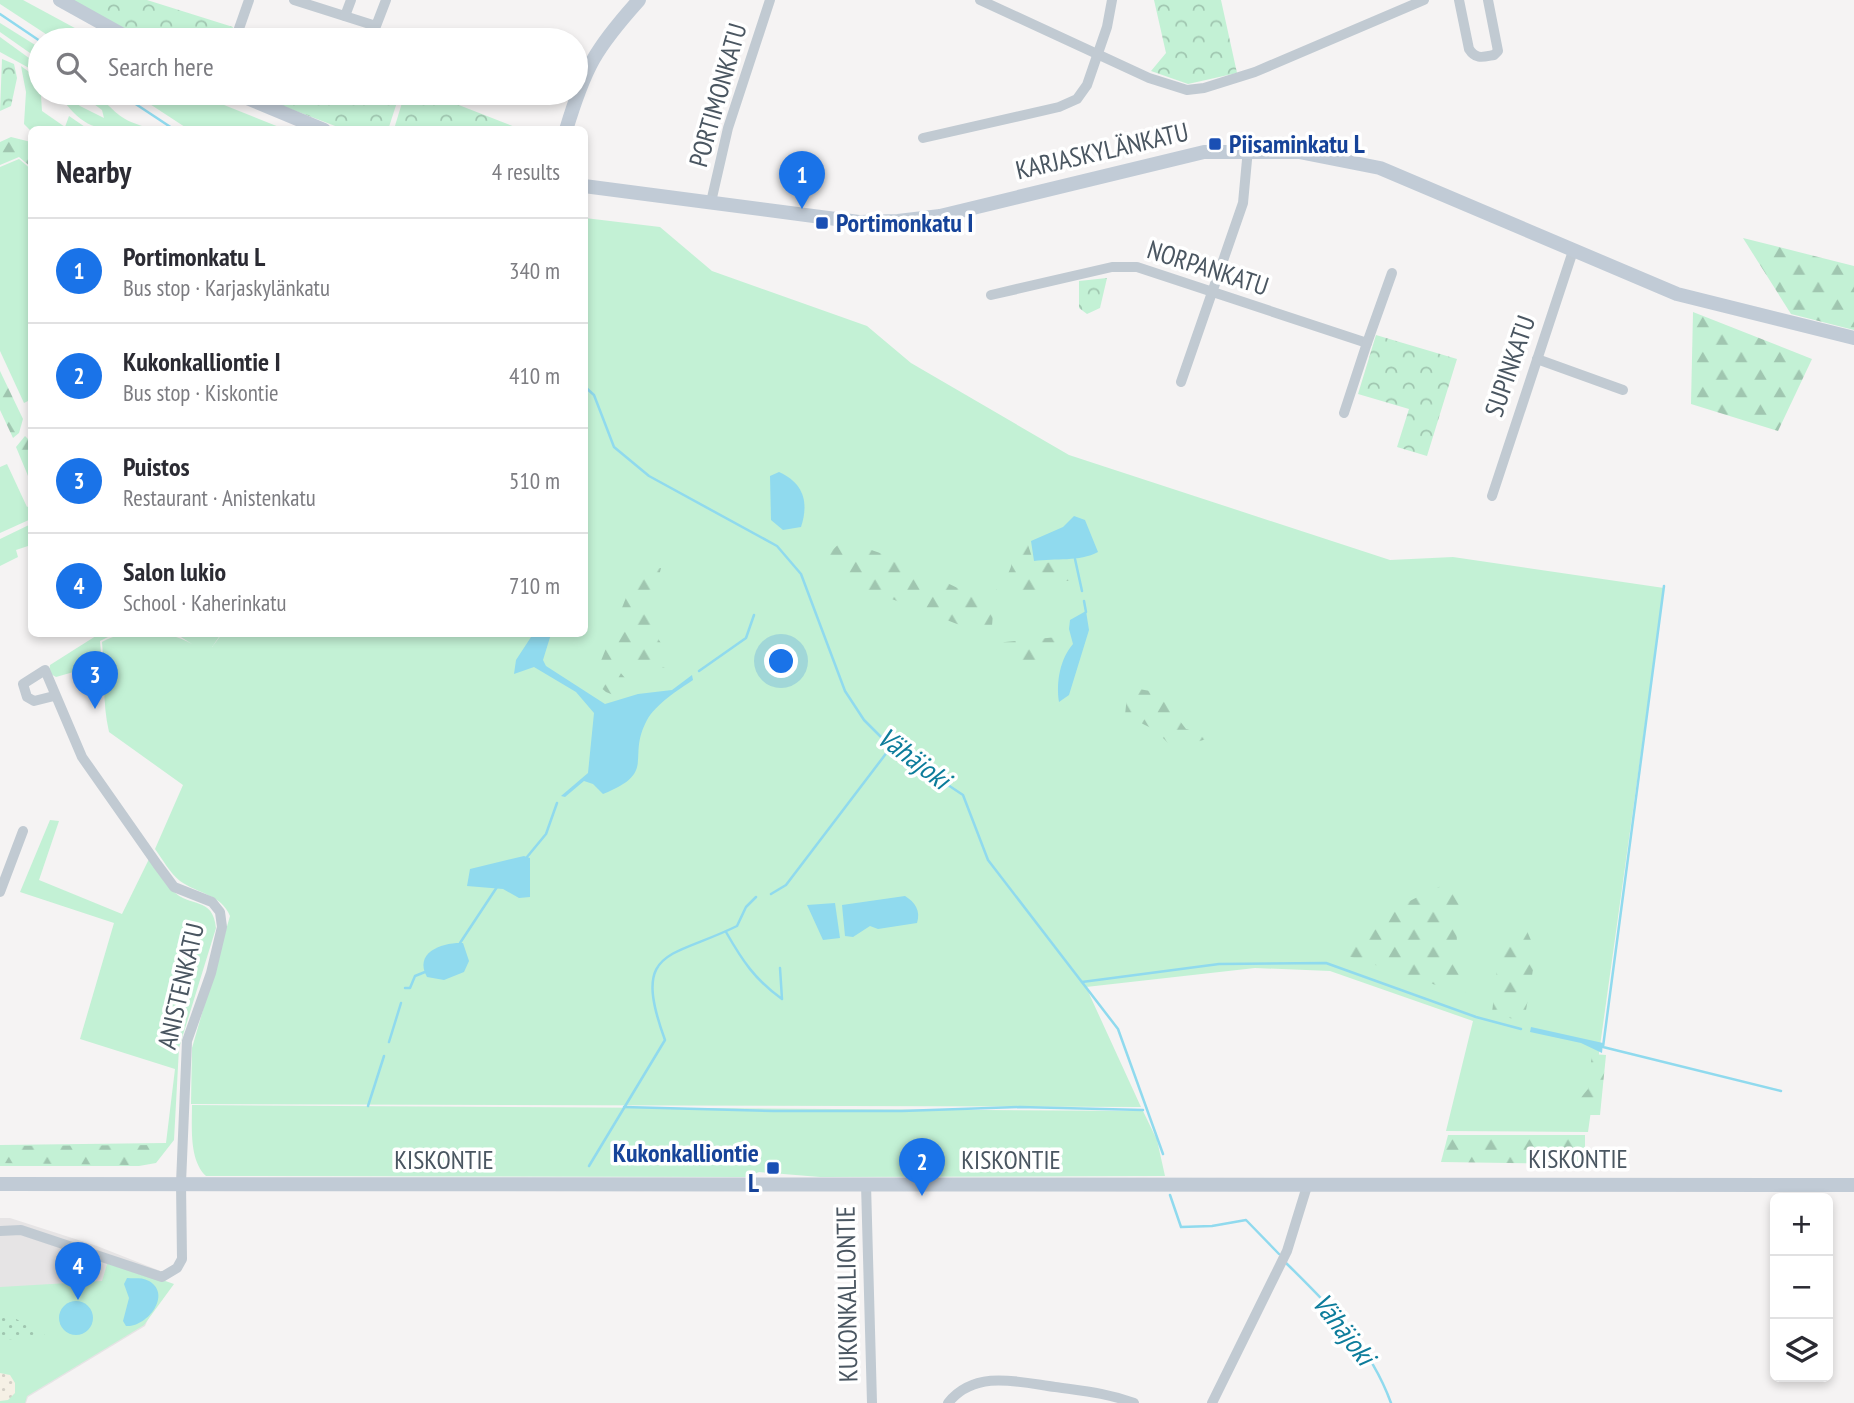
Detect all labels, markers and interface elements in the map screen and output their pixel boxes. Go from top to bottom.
street label: PORTIMONKATU [681,19,754,170]
search box [28,28,588,105]
icon: search [52,48,90,86]
text: Search here [108,50,214,83]
street label: KARJASKYLÄNKATU [1012,115,1191,186]
place label: Piisaminkatu L [1229,127,1365,160]
marker: Piisaminkatu L [1207,136,1223,152]
pin: 1 [779,151,825,209]
text: Nearby [56,152,131,191]
text: 4 results [492,157,560,186]
place label: Portimonkatu I [836,206,974,239]
marker: Portimonkatu I [814,215,830,231]
street label: NORPANKATU [1143,232,1273,303]
text: Portimonkatu L [123,240,265,273]
text: 1 [74,256,85,285]
text: 340 m [509,256,560,285]
text: Bus stop · Karjaskylänkatu [123,273,330,302]
street label: SUPINKATU [1477,311,1542,421]
text: Kukonkalliontie I [123,345,281,378]
text: 2 [74,361,85,390]
text: 410 m [509,361,560,390]
text: Bus stop · Kiskontie [123,378,279,407]
text: Puistos [123,450,190,483]
text: 3 [74,466,85,495]
text: 510 m [509,466,560,495]
text: Restaurant · Anistenkatu [123,483,316,512]
text: Salon lukio [123,555,226,588]
text: 4 [74,571,85,600]
text: 710 m [509,571,560,600]
text: School · Kaherinkatu [123,588,287,617]
your location [764,644,798,678]
pin: 3 [72,651,118,709]
water label: Vähäjoki [871,718,961,799]
street label: ANISTENKATU [150,920,211,1052]
place label: Kukonkalliontie L [613,1136,759,1199]
pin: 2 [899,1138,945,1196]
street label: KISKONTIE [1528,1142,1628,1175]
street label: KISKONTIE [394,1143,494,1176]
street label: KISKONTIE [961,1143,1061,1176]
marker: Kukonkalliontie L [765,1160,781,1176]
map controls [1770,1193,1833,1382]
button: + [1770,1193,1833,1256]
street label: KUKONKALLIONTIE [828,1206,865,1382]
pin: 4 [55,1242,101,1300]
button: − [1770,1256,1833,1319]
water label: Vähäjoki [1305,1285,1387,1375]
button: layers [1770,1319,1833,1382]

